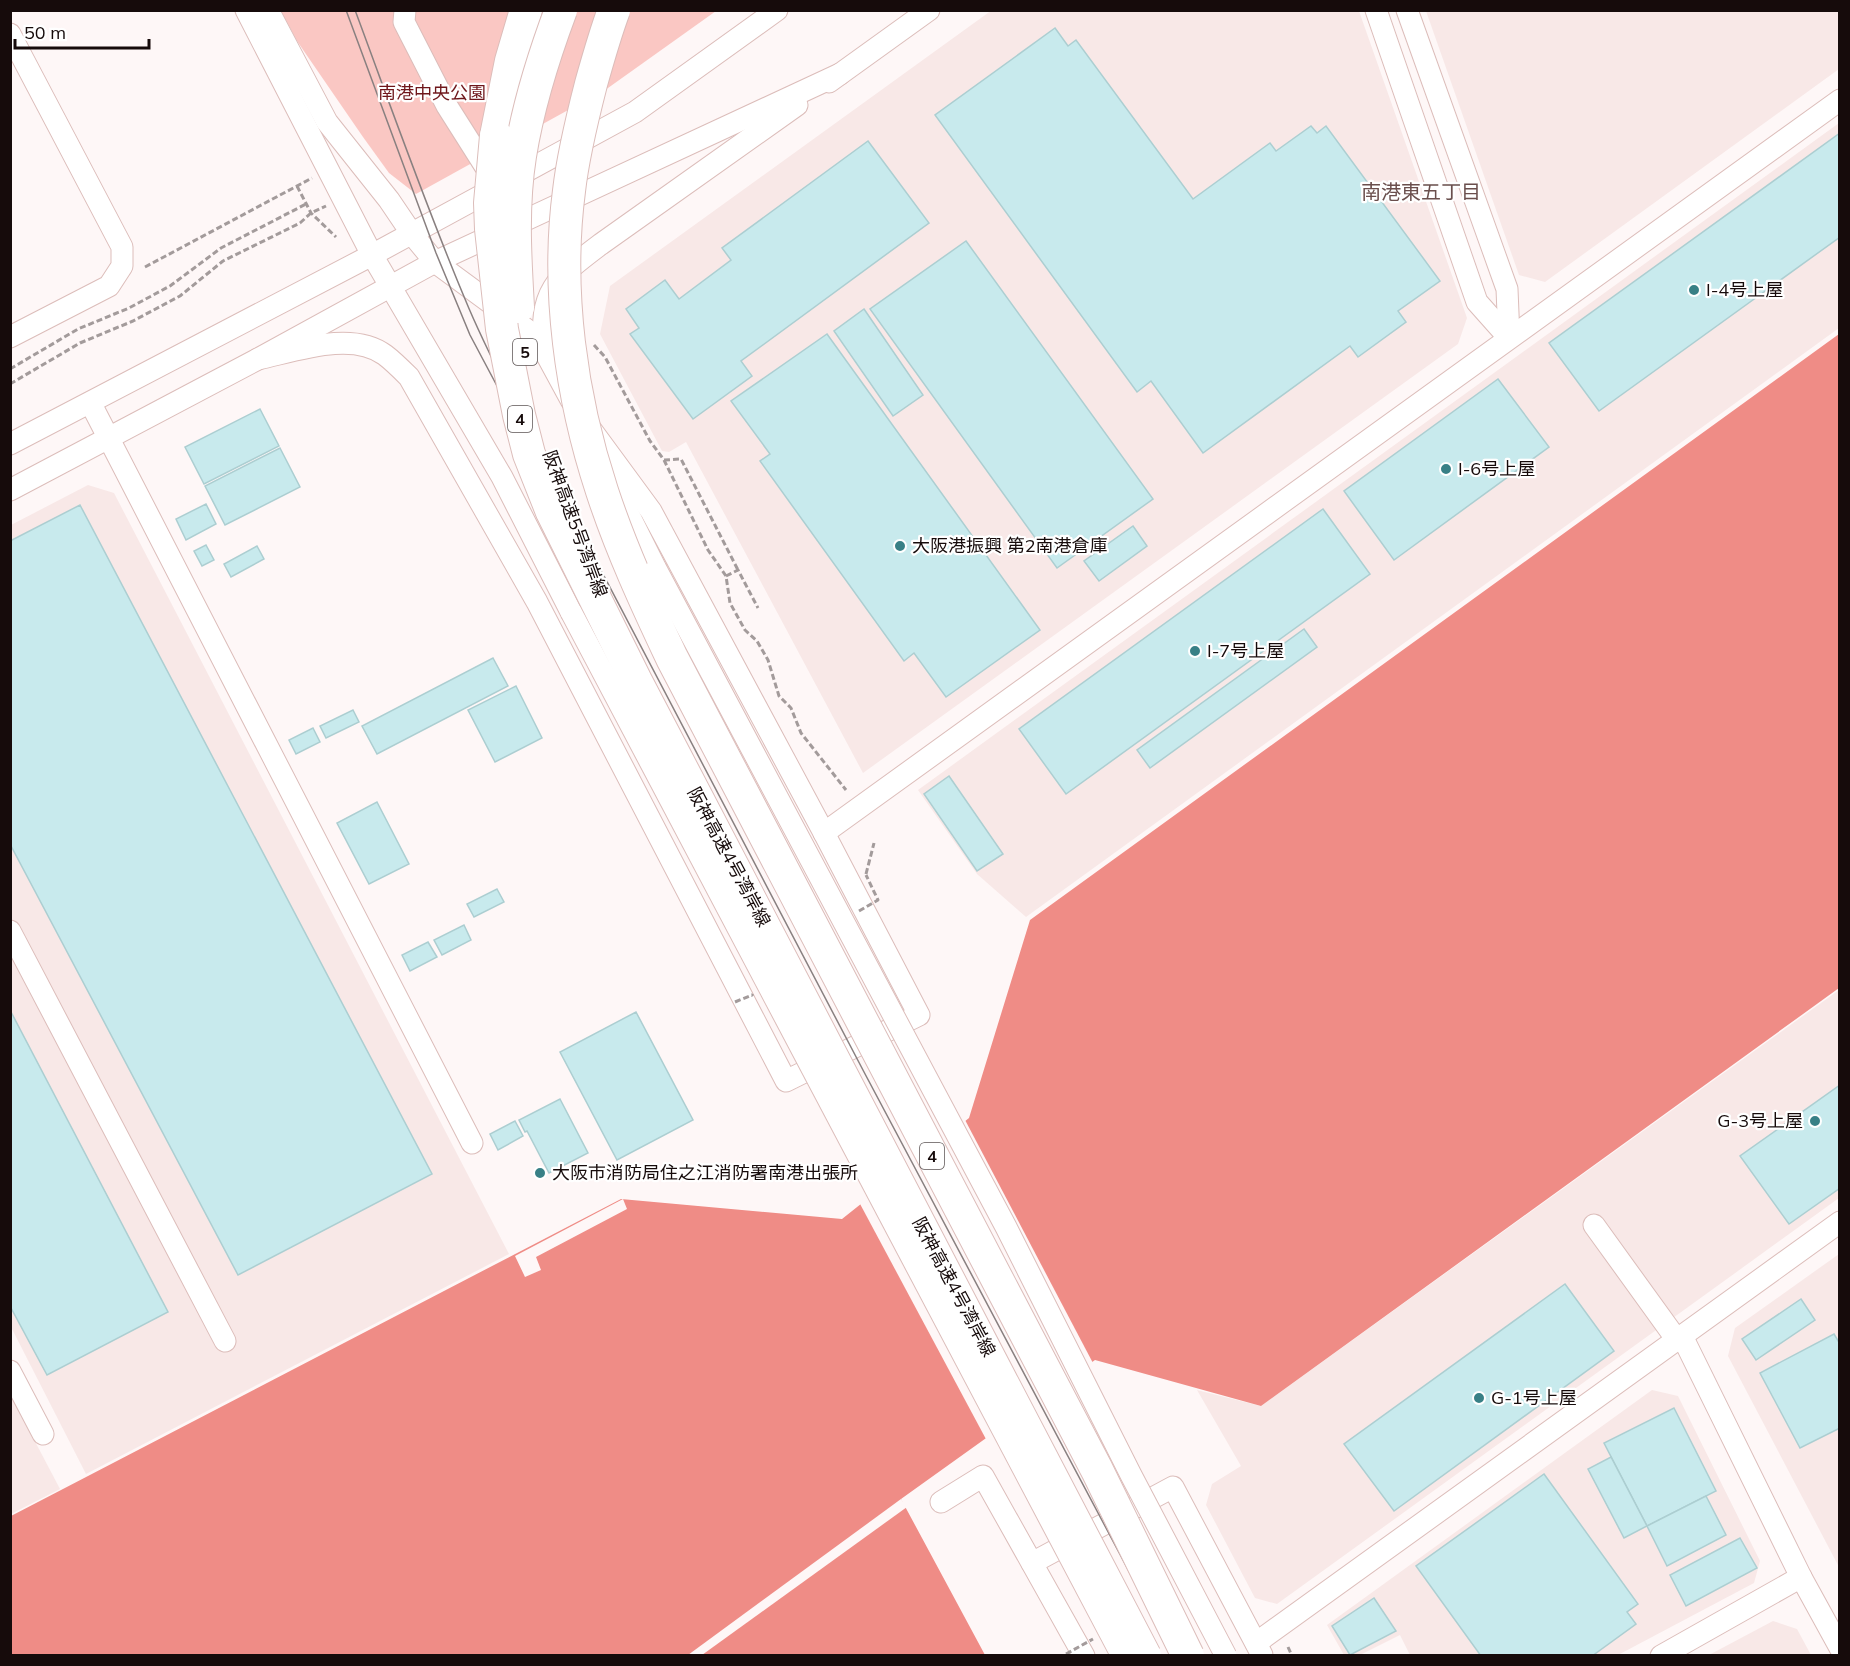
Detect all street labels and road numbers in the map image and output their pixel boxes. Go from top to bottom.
road number: 5 [513,339,537,365]
road number: 4 [508,406,532,432]
street label: 阪神高速5号湾岸線 [538,447,613,601]
street label: 阪神高速4号湾岸線 [683,783,776,931]
road number: 4 [920,1143,944,1169]
street label: 阪神高速4号湾岸線 [908,1213,1001,1361]

